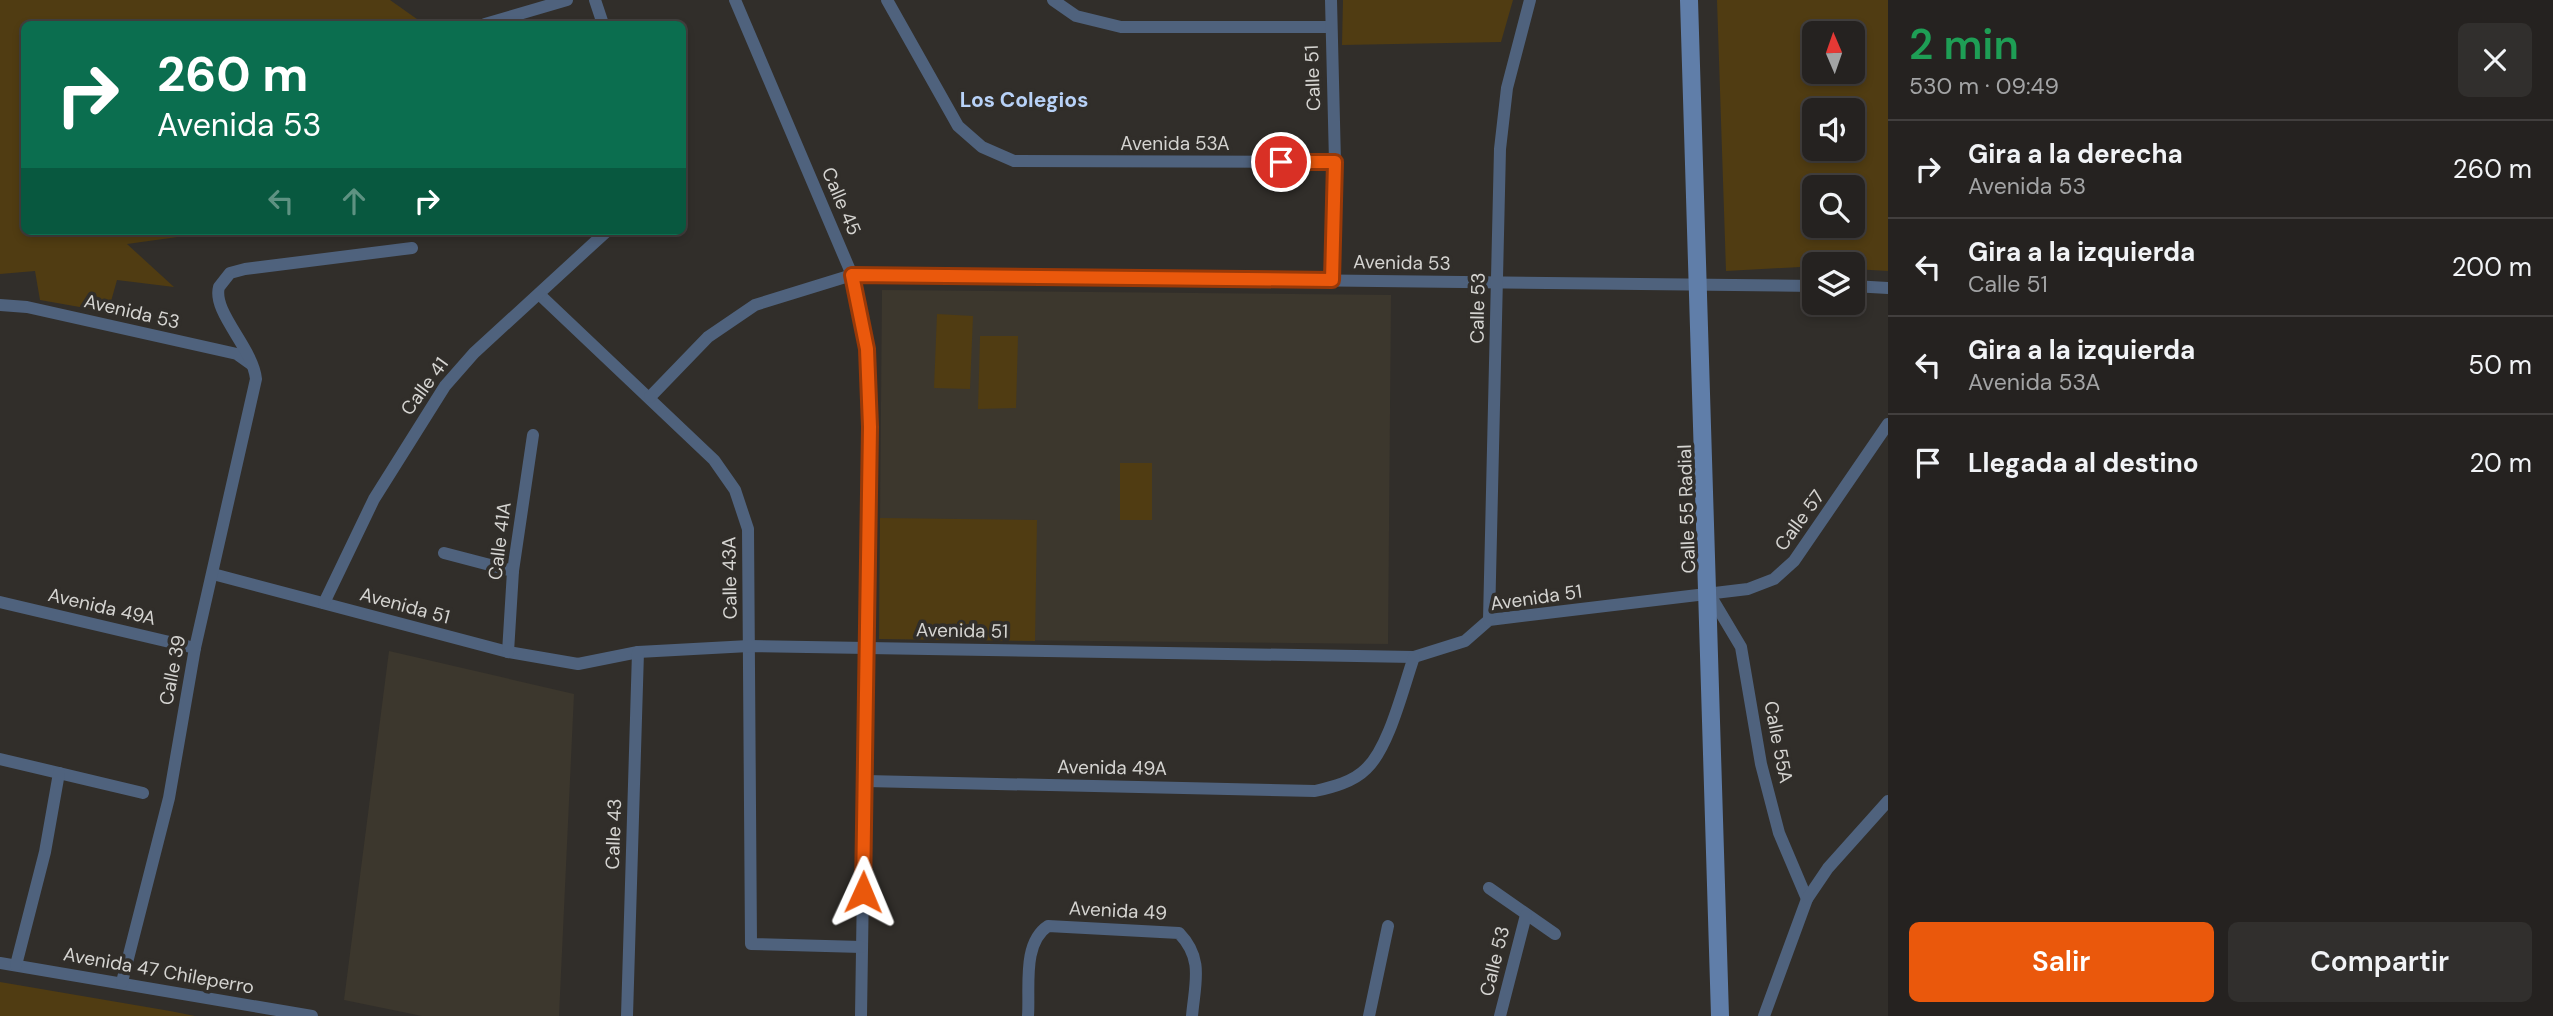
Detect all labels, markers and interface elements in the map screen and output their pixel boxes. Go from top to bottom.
text: 2 min [1909,17,2019,72]
north arrow [1802,21,1866,84]
map controls [1802,21,1865,315]
button: close [2458,23,2532,97]
text: 260 m [157,42,308,106]
street label: Calle 51 [1299,45,1326,111]
icon: right [42,49,133,140]
text: 530 m · 09:49 [1909,71,2059,101]
district label: Los Colegios [960,86,1088,114]
button: sound [1802,98,1865,161]
text: Avenida 53 [157,104,321,146]
street label: Avenida 53A [1120,131,1230,156]
pin [1251,132,1311,192]
text: Gira a la derecha [1968,137,2183,171]
icon: arrive [1262,143,1300,181]
icon: right [1909,150,1947,188]
text: 260 m [2453,152,2532,186]
street label: Calle 45 [816,163,867,239]
text: Avenida 53 [1968,171,2086,201]
button: search [1802,175,1865,238]
icon: left [262,182,300,220]
icon: ahead [335,182,373,220]
icon: right [408,182,446,220]
text: Gira a la izquierda [1968,235,2195,269]
icon: left [1909,248,1947,286]
street label: Avenida 53 [1353,249,1451,276]
text: 200 m [2452,250,2532,284]
button: layers [1802,252,1865,315]
text: Calle 51 [1968,269,2048,299]
street label: Calle 53 [1464,272,1491,344]
street label: Avenida 53 [82,288,182,335]
text: Gira a la izquierda [1968,333,2195,367]
icon: left [1909,346,1947,384]
text: 50 m [2468,348,2532,382]
street label: Calle 41 [395,352,454,420]
text: Avenida 53A [1968,367,2100,397]
street label: Calle 55 Radial [1672,444,1701,574]
icon: arrive [1909,444,1947,482]
text: Llegada al destino [1968,446,2199,480]
text: 20 m [2469,446,2532,480]
street label: Calle 57 [1769,485,1830,556]
street label: Calle 41A [482,500,517,581]
street label: Calle 43A [716,536,743,620]
street label: Avenida 51 [1489,579,1583,616]
street label: Avenida 51 [357,581,453,629]
street label: Avenida 49A [46,582,159,631]
street label: Avenida 51 [916,617,1008,644]
street label: Calle 39 [153,633,192,707]
street label: Calle 55A [1758,699,1799,786]
street label: Avenida 49A [1057,754,1168,781]
street label: Calle 43 [600,798,627,870]
position arrow [826,855,900,929]
street label: Avenida 49 [1068,895,1168,926]
button: Salir [1909,922,2214,1002]
button: Compartir [2228,922,2532,1002]
street label: Calle 53 [1474,924,1515,999]
street label: Avenida 47 Chileperro [62,941,256,1000]

